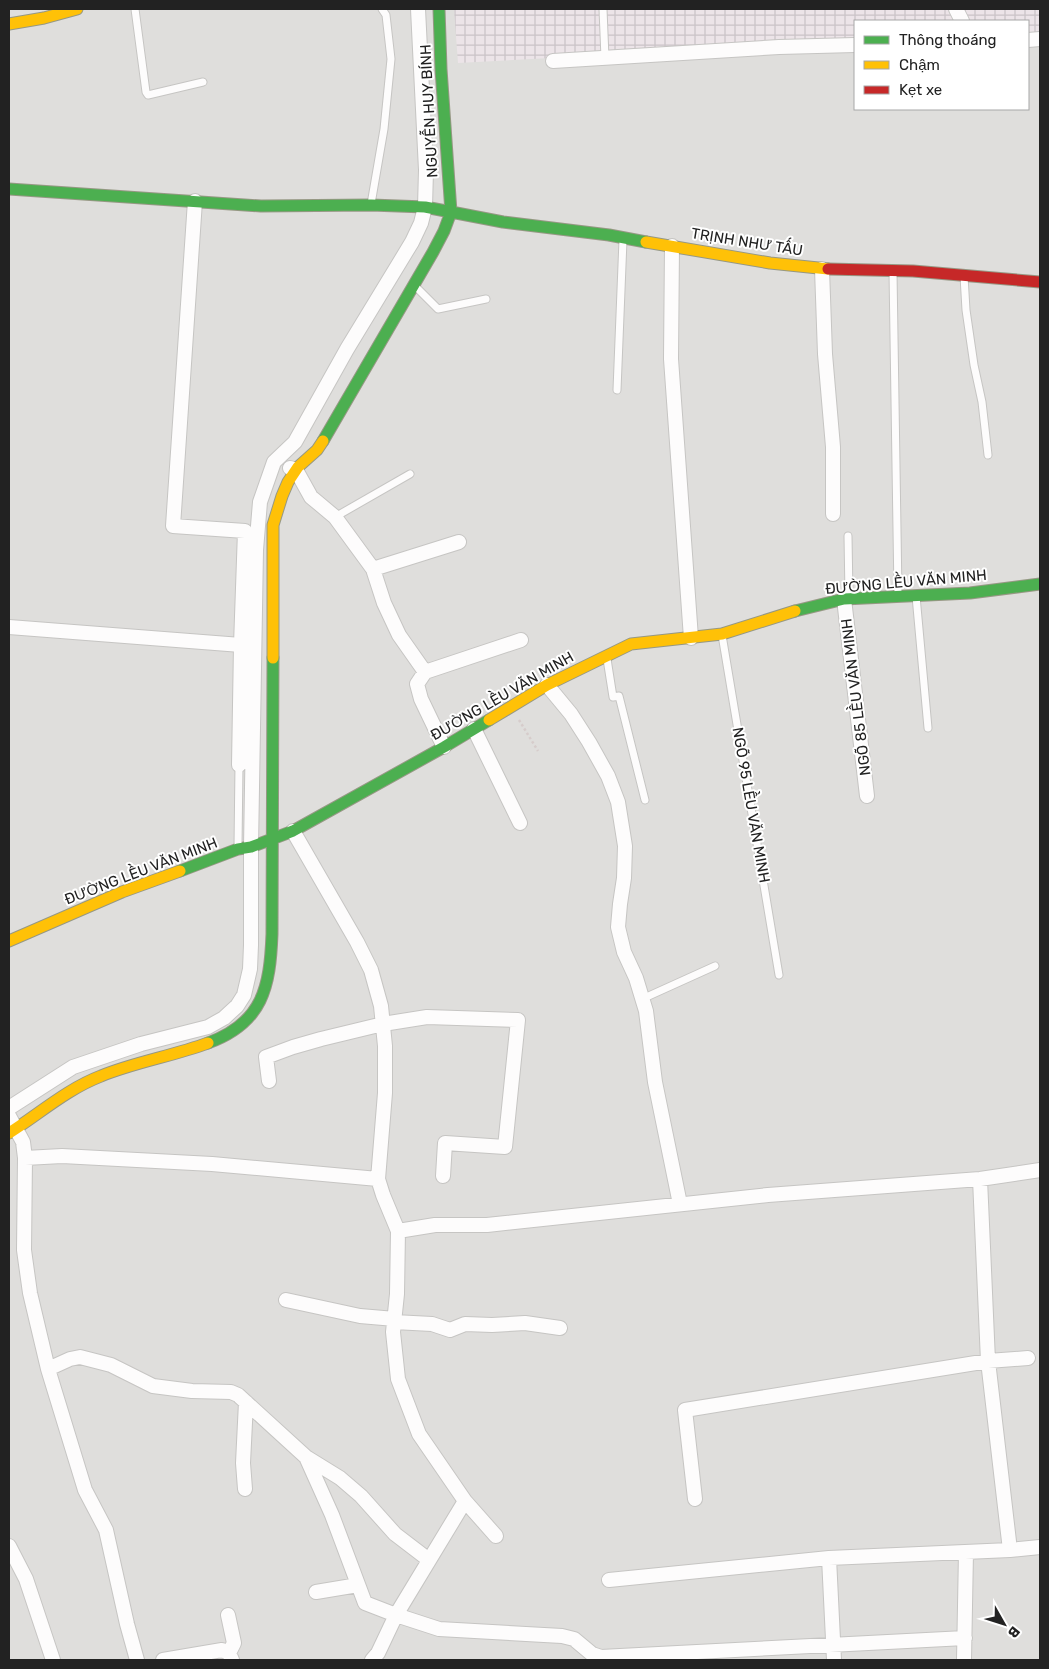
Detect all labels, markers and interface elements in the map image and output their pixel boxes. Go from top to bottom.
legend [854,20,1029,110]
text: Thông thoáng [899,31,996,49]
street label: NGUYỄN HUY BÍNH [415,44,441,178]
text: Chậm [899,56,940,74]
text: Kẹt xe [899,81,942,99]
street label: TRỊNH NHƯ TẤU [690,223,804,260]
street label: ĐƯỜNG LỀU VĂN MINH [824,564,988,598]
street label: NGÕ 85 LỀU VĂN MINH [836,617,875,777]
street label: ĐƯỜNG LỀU VĂN MINH [426,646,577,744]
street label: NGÕ 95 LỀU VĂN MINH [728,725,775,884]
street label: ĐƯỜNG LỀU VĂN MINH [61,832,220,908]
north arrow [979,1599,1029,1649]
text: B [1004,1623,1023,1641]

